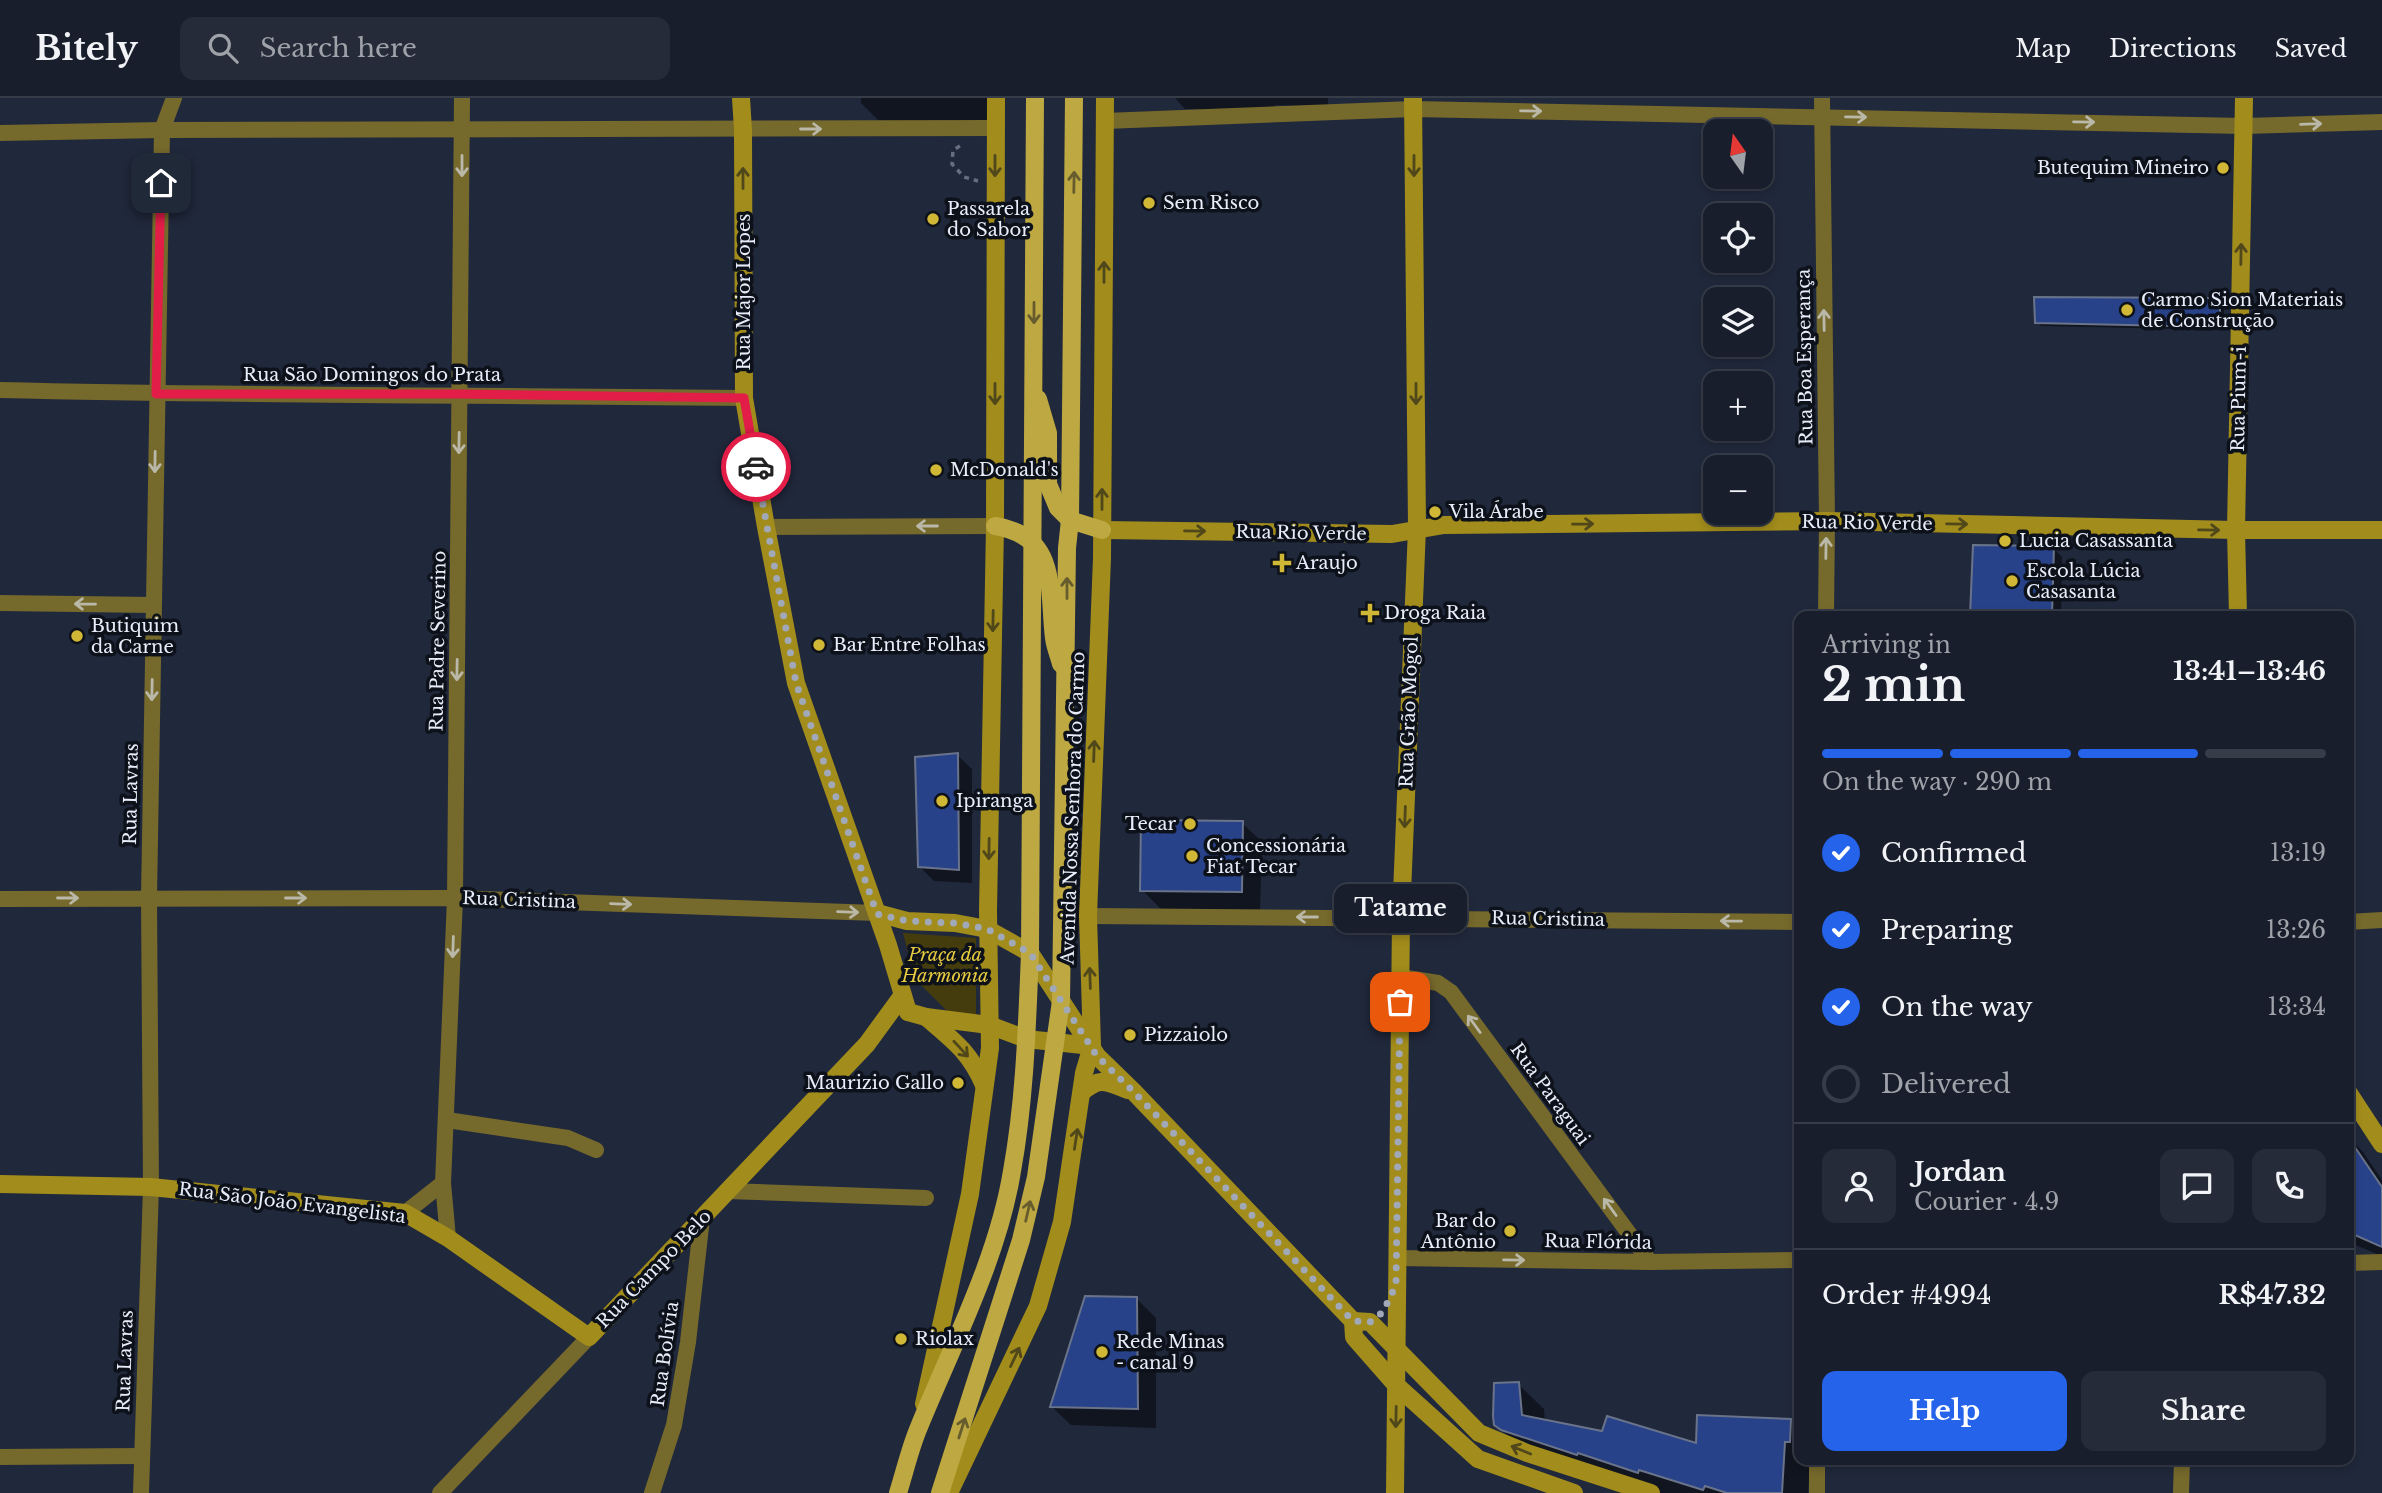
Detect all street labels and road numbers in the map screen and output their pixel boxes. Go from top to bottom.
street label: Rua Major Lopes [733,214,755,370]
street label: Rua Boa Esperança [1792,269,1818,445]
street label: Rua Pium-i [2227,346,2251,452]
street label: Rua São Domingos do Prata [243,364,501,386]
street label: Rua Rio Verde [1801,511,1933,535]
street label: Rua Rio Verde [1235,521,1367,545]
street label: Rua Padre Severino [425,550,451,732]
street label: Rua Grão Mogol [1395,636,1423,788]
street label: Avenida Nossa Senhora do Carmo [1057,651,1089,966]
street label: Rua Lavras [119,743,143,845]
street label: Rua Cristina [462,887,576,913]
street label: Rua Cristina [1491,907,1605,931]
street label: Rua Paraguai [1506,1039,1594,1149]
street label: Rua São João Evangelista [177,1178,407,1228]
street label: Rua Campo Belo [592,1205,716,1333]
street label: Rua Flórida [1544,1230,1652,1254]
street label: Rua Bolívia [647,1300,683,1408]
street label: Rua Lavras [112,1310,138,1412]

